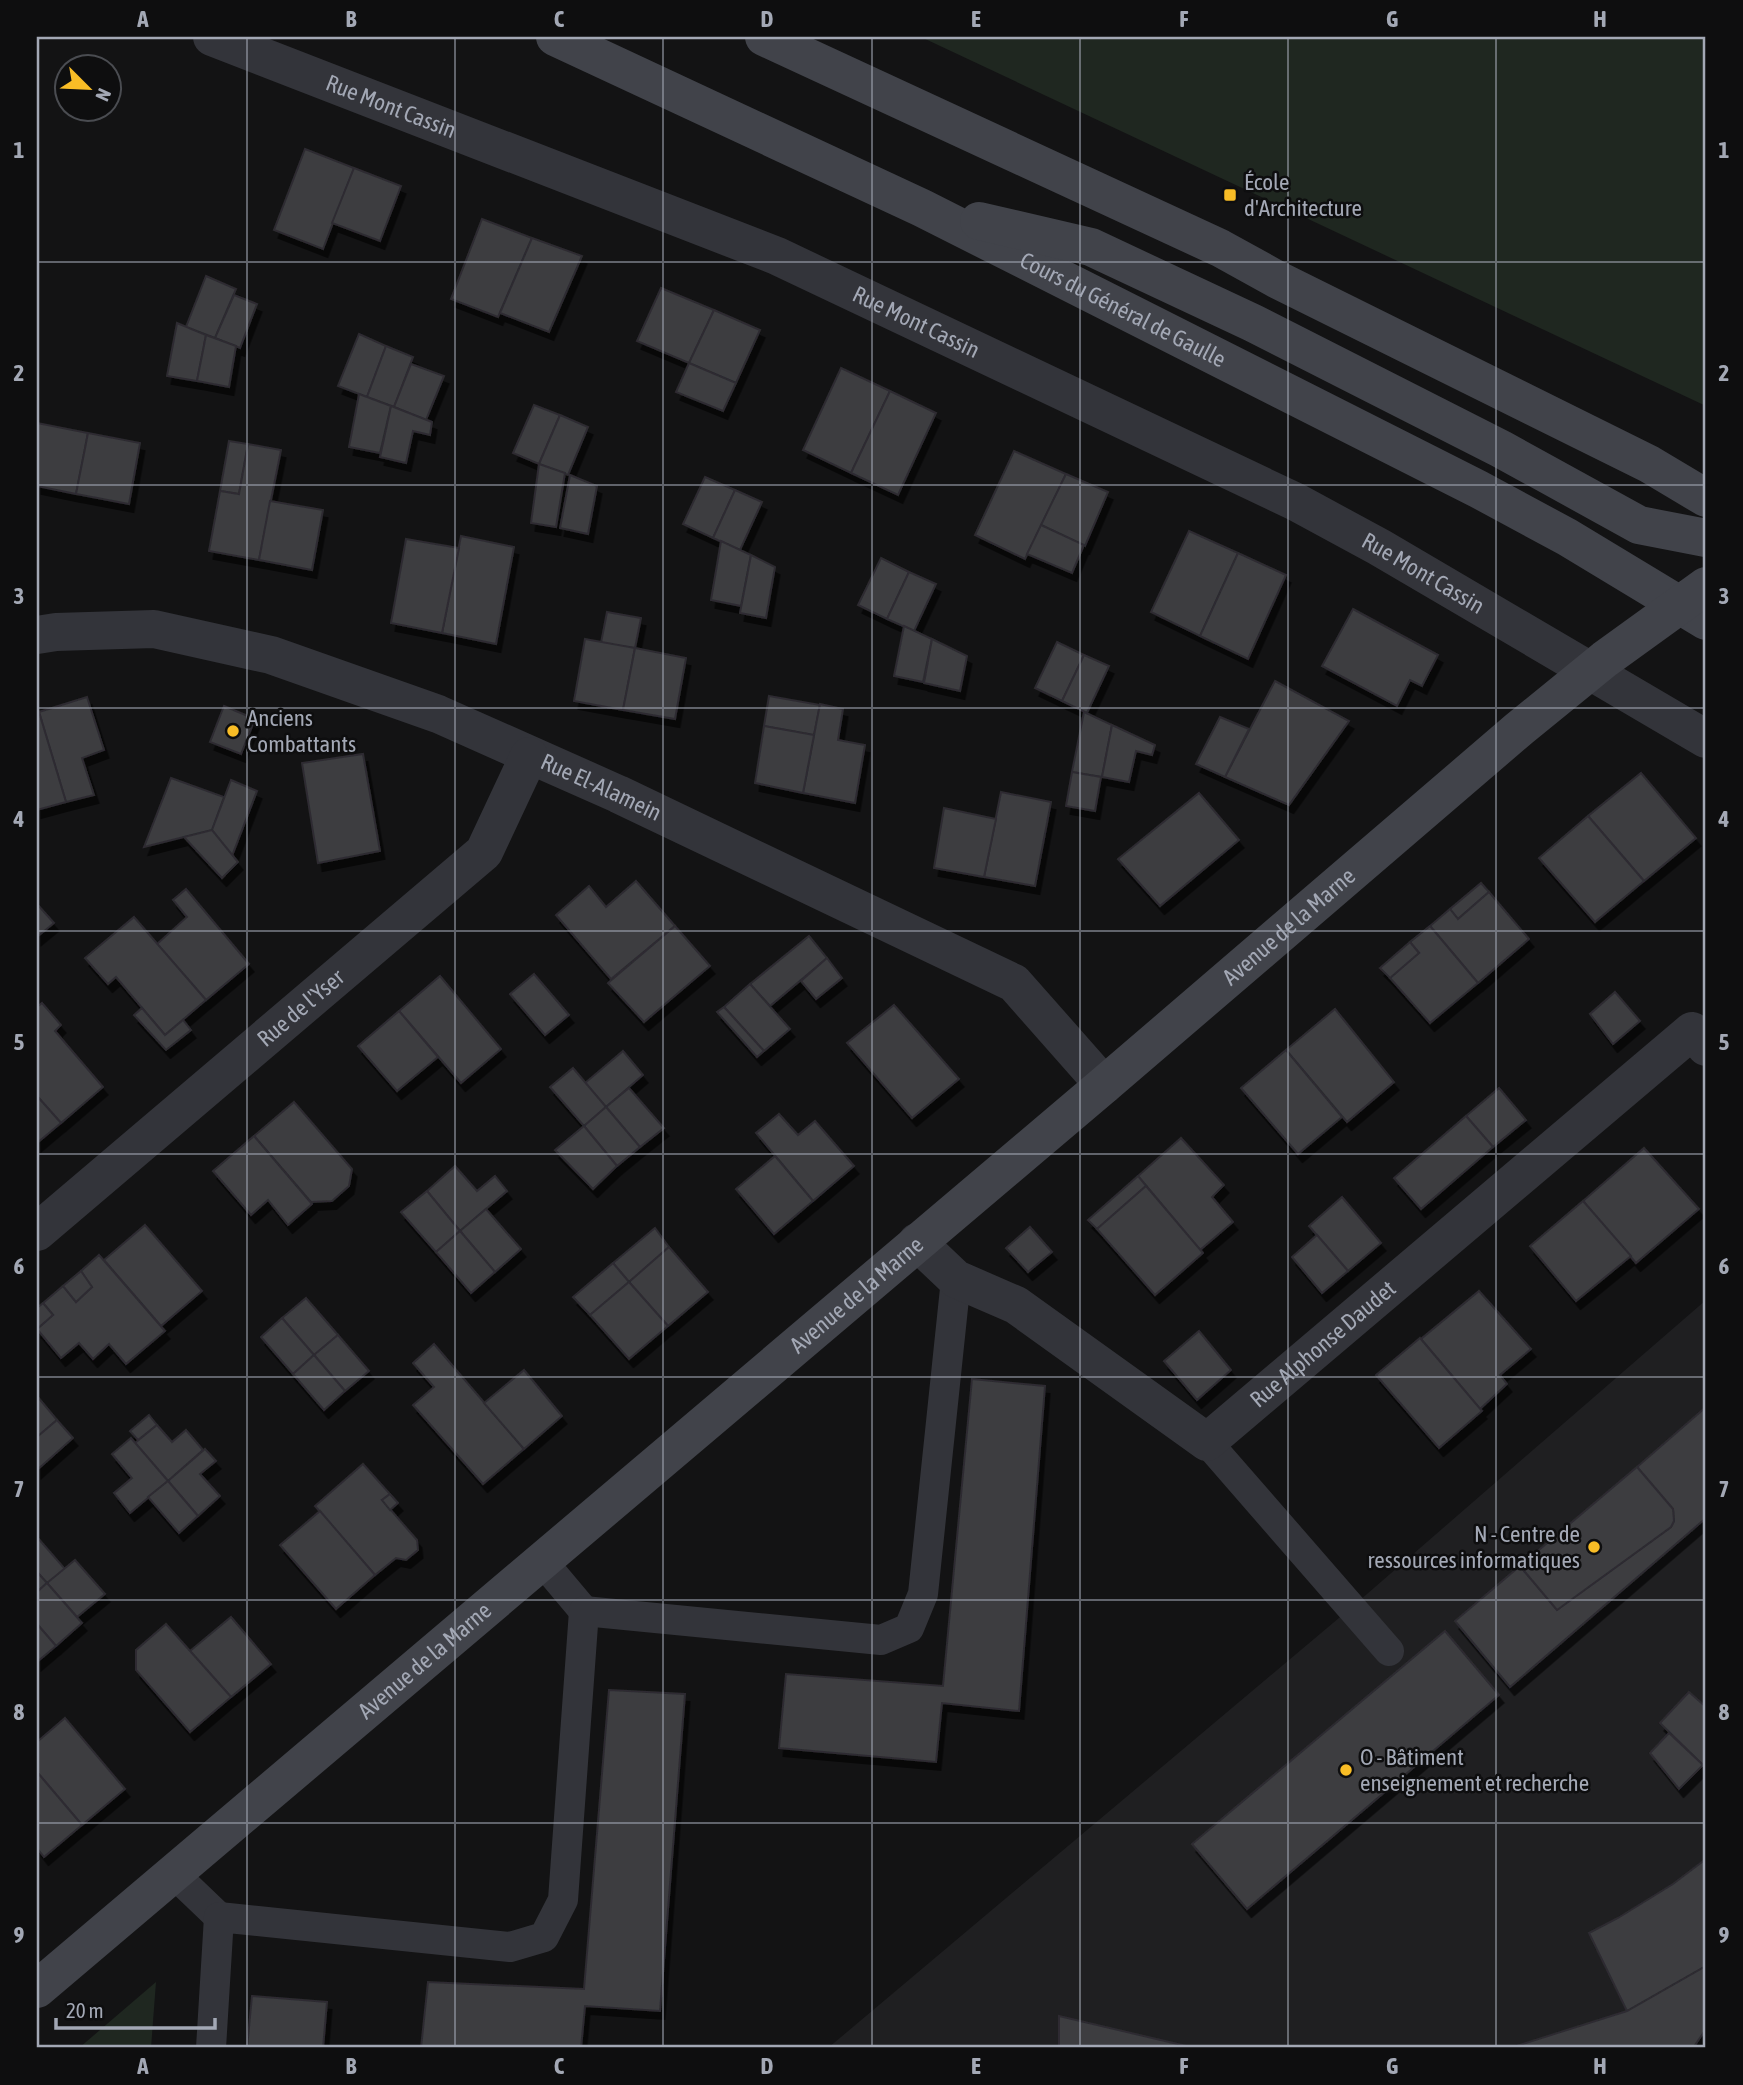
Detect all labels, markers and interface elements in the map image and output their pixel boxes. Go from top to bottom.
text: A [136,6,149,32]
text: B [346,6,357,32]
text: C [554,6,565,32]
text: D [761,6,774,32]
text: E [971,6,981,32]
text: F [1179,6,1189,32]
text: G [1386,6,1398,32]
text: H [1593,6,1607,32]
north arrow [52,52,122,122]
street label: Rue Mont Cassin [322,69,460,143]
text: N [91,85,116,105]
text: 1 [14,137,25,163]
text: 1 [1719,137,1730,163]
place label: École d'Architecture [1244,169,1362,221]
marker: École d'Architecture [1222,187,1238,203]
street label: Cours du Général de Gaulle [1016,247,1230,372]
street label: Rue Mont Cassin [849,281,984,363]
text: 2 [14,360,24,386]
text: 2 [1719,360,1729,386]
street label: Rue Mont Cassin [1358,527,1489,619]
text: 3 [14,583,24,609]
text: 3 [1719,583,1729,609]
place label: Anciens Combattants [247,705,356,757]
marker: Anciens Combattants [225,723,241,739]
street label: Rue El-Alamein [537,748,666,826]
text: 4 [13,806,25,832]
text: 4 [1718,806,1730,832]
street label: Avenue de la Marne [1217,863,1360,990]
street label: Rue de l'Yser [252,963,350,1052]
text: 5 [14,1029,25,1055]
text: 5 [1719,1029,1730,1055]
street label: Avenue de la Marne [785,1231,928,1358]
text: 6 [14,1253,25,1279]
text: 6 [1719,1253,1730,1279]
street label: Rue Alphonse Daudet [1245,1275,1401,1413]
text: 7 [14,1476,24,1502]
text: 7 [1719,1476,1729,1502]
place label: N - Centre de ressources informatiques [1367,1521,1580,1573]
marker: N - Centre de ressources informatiques [1586,1539,1602,1555]
street label: Avenue de la Marne [353,1597,496,1724]
text: 8 [14,1699,25,1725]
text: 8 [1719,1699,1730,1725]
place label: O - Bâtiment enseignement et recherche [1360,1744,1589,1796]
marker: O - Bâtiment enseignement et recherche [1338,1762,1354,1778]
text: 9 [14,1922,25,1948]
text: 9 [1719,1922,1730,1948]
scale bar [56,1987,215,2031]
text: 20 m [66,1998,104,2022]
text: A [136,2053,149,2079]
text: B [346,2053,357,2079]
text: C [554,2053,565,2079]
text: D [761,2053,774,2079]
text: E [971,2053,981,2079]
text: F [1179,2053,1189,2079]
text: G [1386,2053,1398,2079]
text: H [1593,2053,1607,2079]

